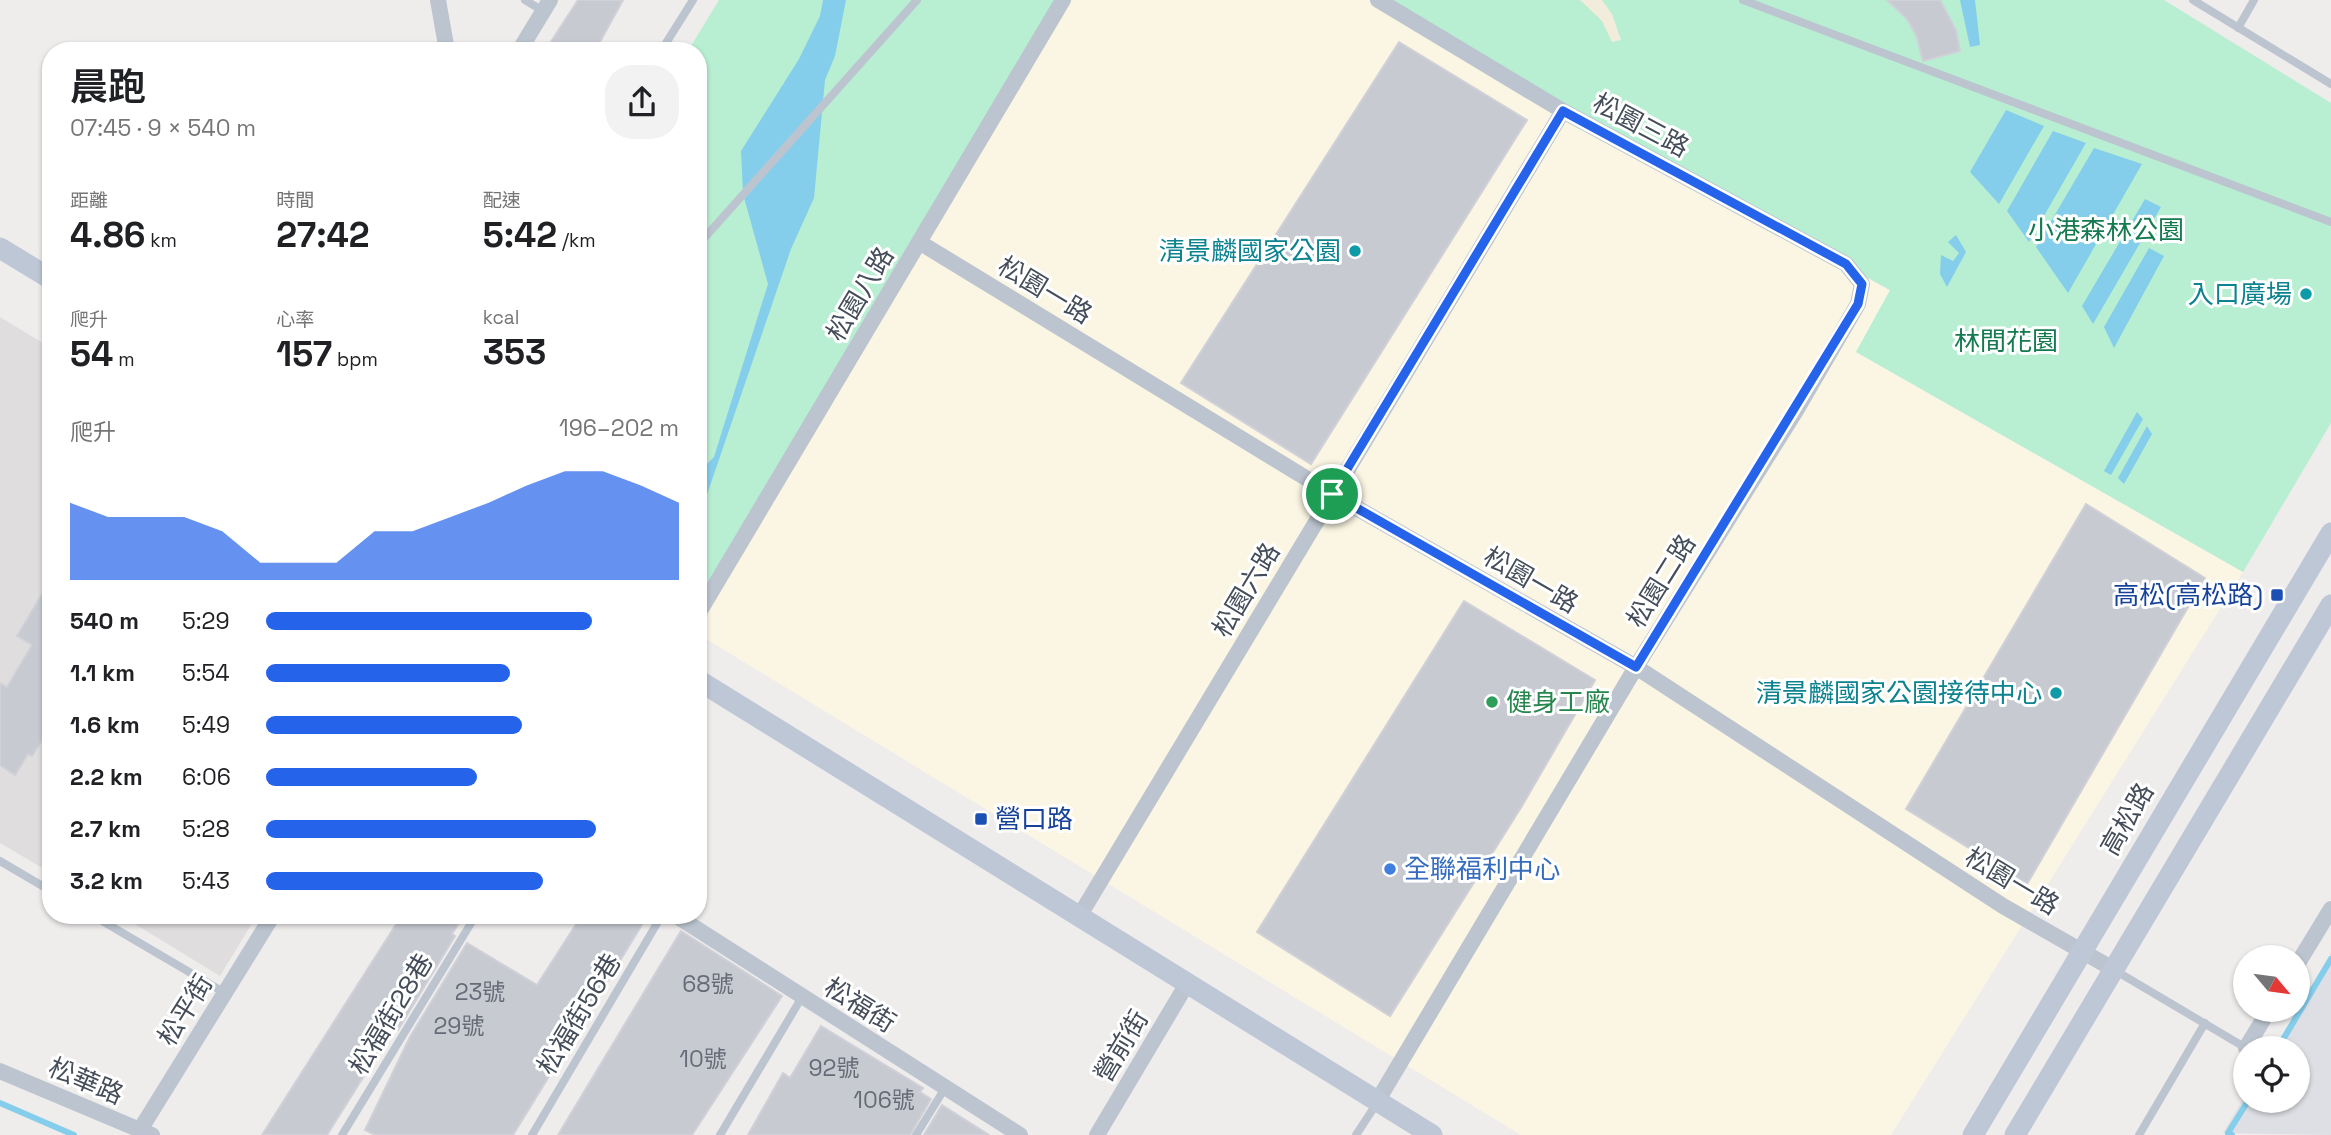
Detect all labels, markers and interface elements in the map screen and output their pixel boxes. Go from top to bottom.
text: 晨跑 [70,63,146,111]
button: share [605,65,679,139]
street label: 松園三路 [1587,86,1695,164]
text: 07:45 · 9 × 540 m [70,113,256,143]
text: 距離 [70,188,108,213]
text: 時間 [276,188,314,213]
text: 配速 [483,188,521,213]
text: 4.86 [70,213,145,257]
text: 27:42 [276,213,370,257]
text: 5:42 [483,213,557,257]
park label: 小港森林公園 [2028,213,2184,247]
text: km [145,228,177,253]
text: /km [557,228,596,253]
place label: 清景麟國家公園 [1159,234,1341,268]
street label: 松園八路 [819,241,901,347]
marker: 清景麟國家公園 [1347,243,1363,259]
street label: 松園一路 [992,249,1098,331]
place label: 入口廣場 [2188,277,2292,311]
marker: 入口廣場 [2298,286,2314,302]
text: kcal [483,305,519,330]
text: 爬升 [70,307,108,332]
text: 心率 [276,307,314,332]
park label: 林間花園 [1954,324,2058,358]
text: 353 [483,330,546,374]
text: 54 [70,332,113,376]
text: 157 [276,332,332,376]
text: m [113,347,135,372]
text: bpm [332,347,378,372]
text: 196–202 m [559,413,679,443]
text: 爬升 [70,417,116,447]
pin [1302,464,1362,524]
icon: arrive [1313,475,1351,513]
street label: 松園二路 [1619,528,1703,634]
street label: 松園六路 [1205,537,1287,643]
street label: 松園一路 [1477,539,1585,621]
place label: 高松(高松路) [2113,578,2263,612]
marker: 高松(高松路) [2269,587,2285,603]
text: 540 m [70,606,139,636]
text: 5:29 [182,606,229,636]
text: 1.1 km [70,658,135,688]
text: 5:54 [182,658,230,688]
place label: 清景麟國家公園接待中心 [1756,676,2042,710]
place label: 健身工廠 [1506,685,1610,719]
marker: 清景麟國家公園接待中心 [2048,685,2064,701]
marker: 健身工廠 [1484,694,1500,710]
text: 1.6 km [70,710,140,740]
text: 5:49 [182,710,230,740]
text: 2.2 km [70,762,143,792]
text: 6:06 [182,762,231,792]
street label: 高松路 [2093,777,2161,861]
place label: 營口路 [995,802,1073,836]
marker: 營口路 [973,811,989,827]
text: 2.7 km [70,814,141,844]
text: 5:28 [182,814,230,844]
street label: 松園一路 [1959,840,2065,922]
place label: 全聯福利中心 [1404,852,1560,886]
marker: 全聯福利中心 [1382,861,1398,877]
text: 3.2 km [70,866,143,896]
text: 5:43 [182,866,230,896]
north arrow [2233,945,2310,1022]
map controls [2233,945,2310,1113]
street label: 松福街28巷 [341,947,441,1081]
street label: 松福街56巷 [530,947,628,1081]
street label: 松平街 [150,968,220,1052]
house number: 68號 [682,969,734,999]
street label: 松福街 [818,970,902,1040]
house number: 23號 [455,977,505,1007]
street label: 營前街 [1086,1004,1156,1088]
house number: 29號 [434,1011,484,1041]
button: locate [2233,1036,2310,1113]
house number: 10號 [679,1044,727,1074]
street label: 松華路 [43,1050,129,1112]
house number: 92號 [809,1053,859,1083]
house number: 106號 [853,1085,915,1115]

